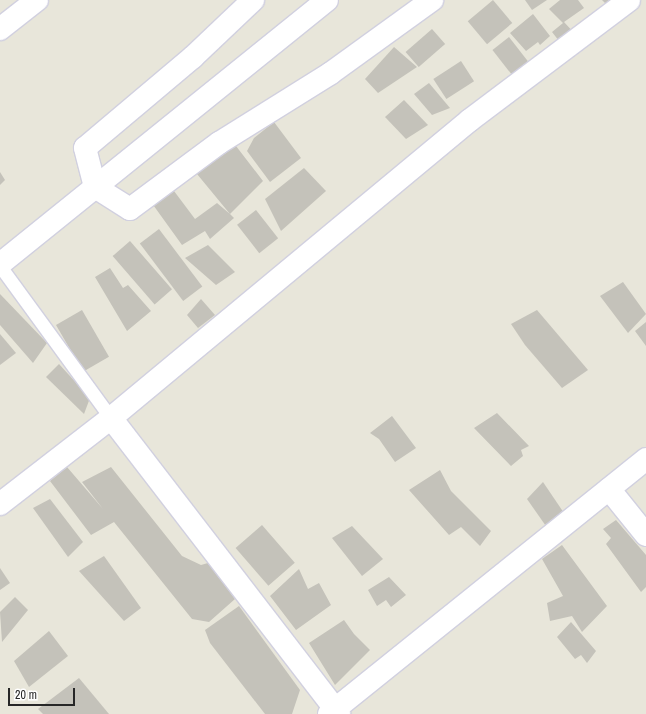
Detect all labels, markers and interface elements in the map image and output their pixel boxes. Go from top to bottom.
scale bar [10,680,77,706]
text: 20 m [15,687,37,703]

